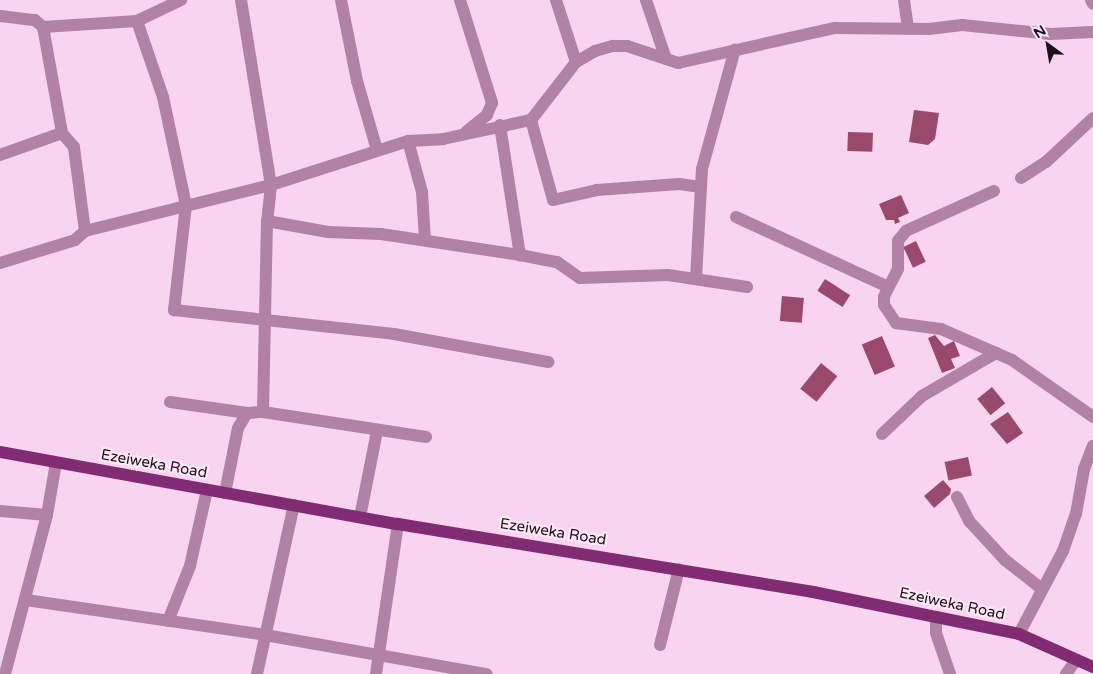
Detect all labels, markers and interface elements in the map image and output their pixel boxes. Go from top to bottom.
north arrow [1023,20,1073,70]
text: N [1031,22,1049,42]
street label: Ezeiweka Road [99,446,209,482]
street label: Ezeiweka Road [498,515,608,549]
street label: Ezeiweka Road [898,584,1006,624]

